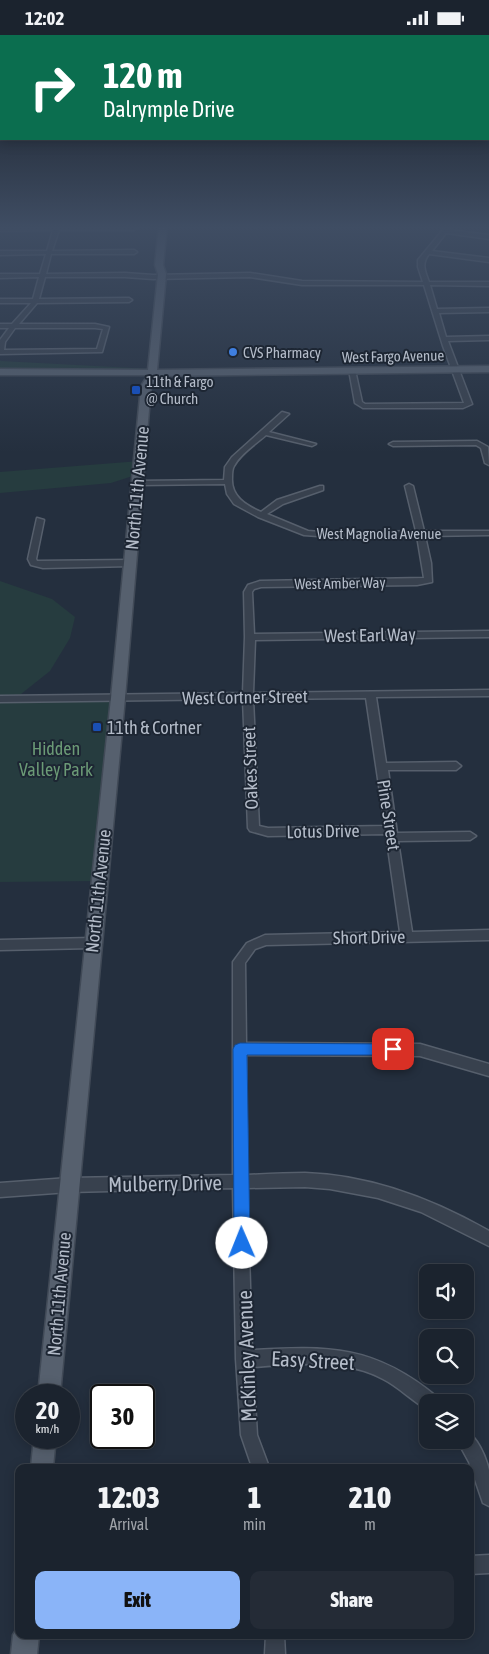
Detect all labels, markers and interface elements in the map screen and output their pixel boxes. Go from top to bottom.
text: 12:02 [25,7,64,29]
icon: right [20,55,85,120]
text: 120 m [103,55,182,95]
text: Dalrymple Drive [103,96,235,122]
place label: CVS Pharmacy [243,344,321,361]
marker: CVS Pharmacy [227,346,239,358]
street label: West Fargo Avenue [342,347,445,365]
place label: 11th & Fargo @ Church [146,373,214,407]
marker: 11th & Fargo @ Church [130,384,142,396]
street label: North 11th Avenue [121,425,153,551]
street label: West Magnolia Avenue [317,525,442,542]
street label: West Amber Way [294,574,386,592]
street label: West Earl Way [324,624,416,646]
street label: West Cortner Street [182,685,308,709]
place label: 11th & Cortner [107,717,202,738]
marker: 11th & Cortner [91,721,103,733]
street label: Oakes Street [238,726,262,810]
park label: Hidden Valley Park [19,738,93,780]
street label: Pine Street [373,778,405,852]
street label: Lotus Drive [286,820,360,842]
street label: North 11th Avenue [81,828,115,954]
street label: Short Drive [333,926,405,948]
pin [372,1028,414,1070]
icon: arrive [379,1035,407,1063]
street label: Mulberry Drive [108,1170,222,1196]
position arrow [215,1216,267,1268]
street label: North 11th Avenue [43,1231,75,1357]
map controls [419,1264,474,1449]
button: sound [419,1264,474,1319]
street label: McKinley Avenue [232,1290,260,1422]
button: search [419,1329,474,1384]
street label: Easy Street [271,1346,355,1374]
speed limit sign: 30 [90,1384,155,1449]
button: layers [419,1394,474,1449]
text: 20 [36,1396,59,1424]
text: km/h [36,1422,59,1436]
text: 12:03 [98,1480,160,1514]
text: 1 [247,1480,262,1514]
text: 210 [349,1480,391,1514]
text: Arrival [109,1515,149,1533]
text: min [243,1515,266,1533]
text: m [364,1515,376,1533]
button: Exit [35,1571,240,1629]
button: Share [250,1571,454,1629]

